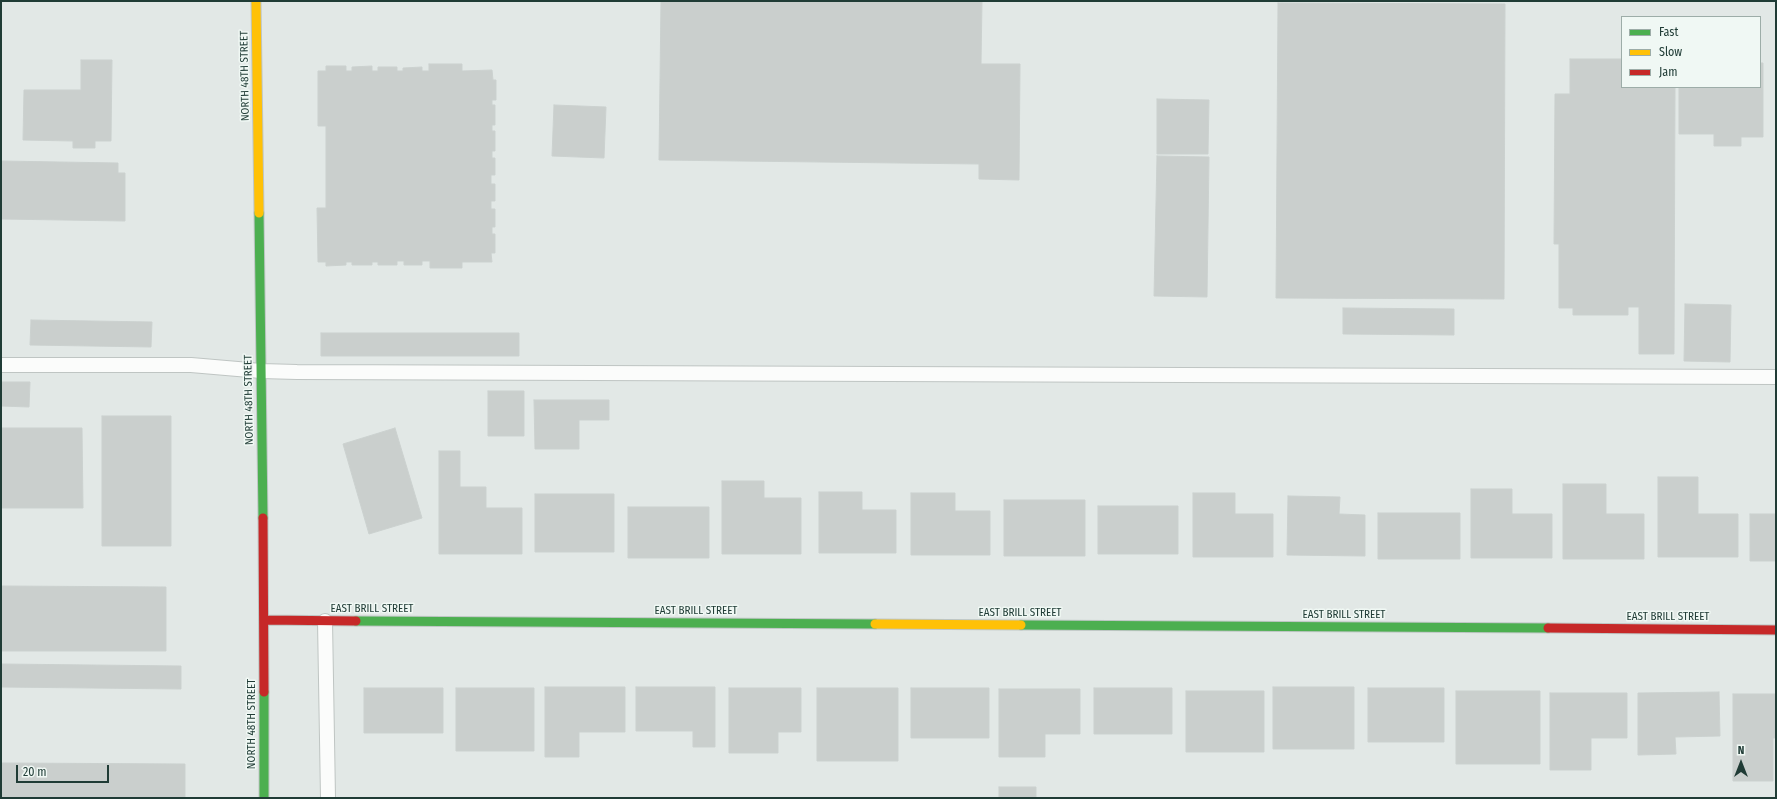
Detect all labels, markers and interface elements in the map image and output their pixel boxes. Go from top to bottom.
legend [1621,16,1761,88]
text: Fast [1659,25,1678,39]
street label: NORTH 48TH STREET [238,31,252,121]
text: Slow [1659,45,1682,59]
text: Jam [1659,65,1677,79]
street label: NORTH 48TH STREET [242,355,256,445]
street label: EAST BRILL STREET [331,602,413,616]
street label: EAST BRILL STREET [655,604,737,618]
street label: EAST BRILL STREET [979,606,1061,620]
street label: EAST BRILL STREET [1303,608,1385,622]
street label: EAST BRILL STREET [1627,610,1709,624]
street label: NORTH 48TH STREET [245,679,259,769]
north arrow [1721,743,1761,783]
text: N [1738,744,1744,757]
scale bar [18,757,111,783]
text: 20 m [23,765,47,779]

